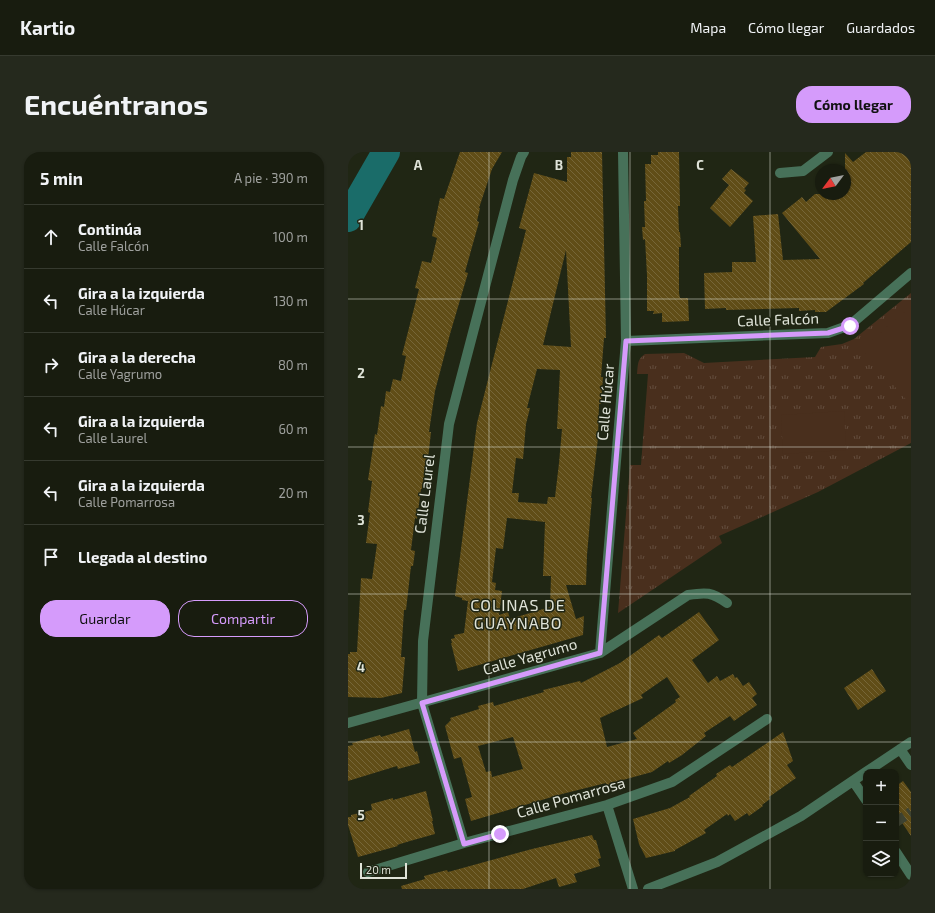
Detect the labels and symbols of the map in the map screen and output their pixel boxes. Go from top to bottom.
text: A [414,157,423,173]
text: B [555,157,563,173]
text: C [696,157,704,173]
north arrow [815,164,851,200]
text: 1 [358,217,364,233]
street label: Calle Falcón [737,309,819,329]
route start [841,317,859,335]
street label: Calle Húcar [593,363,617,441]
text: 2 [357,365,365,381]
street label: Calle Laurel [410,453,438,535]
text: 3 [357,512,365,528]
district label: COLINAS DE GUAYNABO [470,595,566,632]
street label: Calle Yagrumo [481,634,579,678]
text: 4 [357,659,365,675]
street label: Calle Pomarrosa [514,773,627,821]
text: 5 [357,807,365,823]
route end [491,825,509,843]
scale bar [360,861,407,880]

